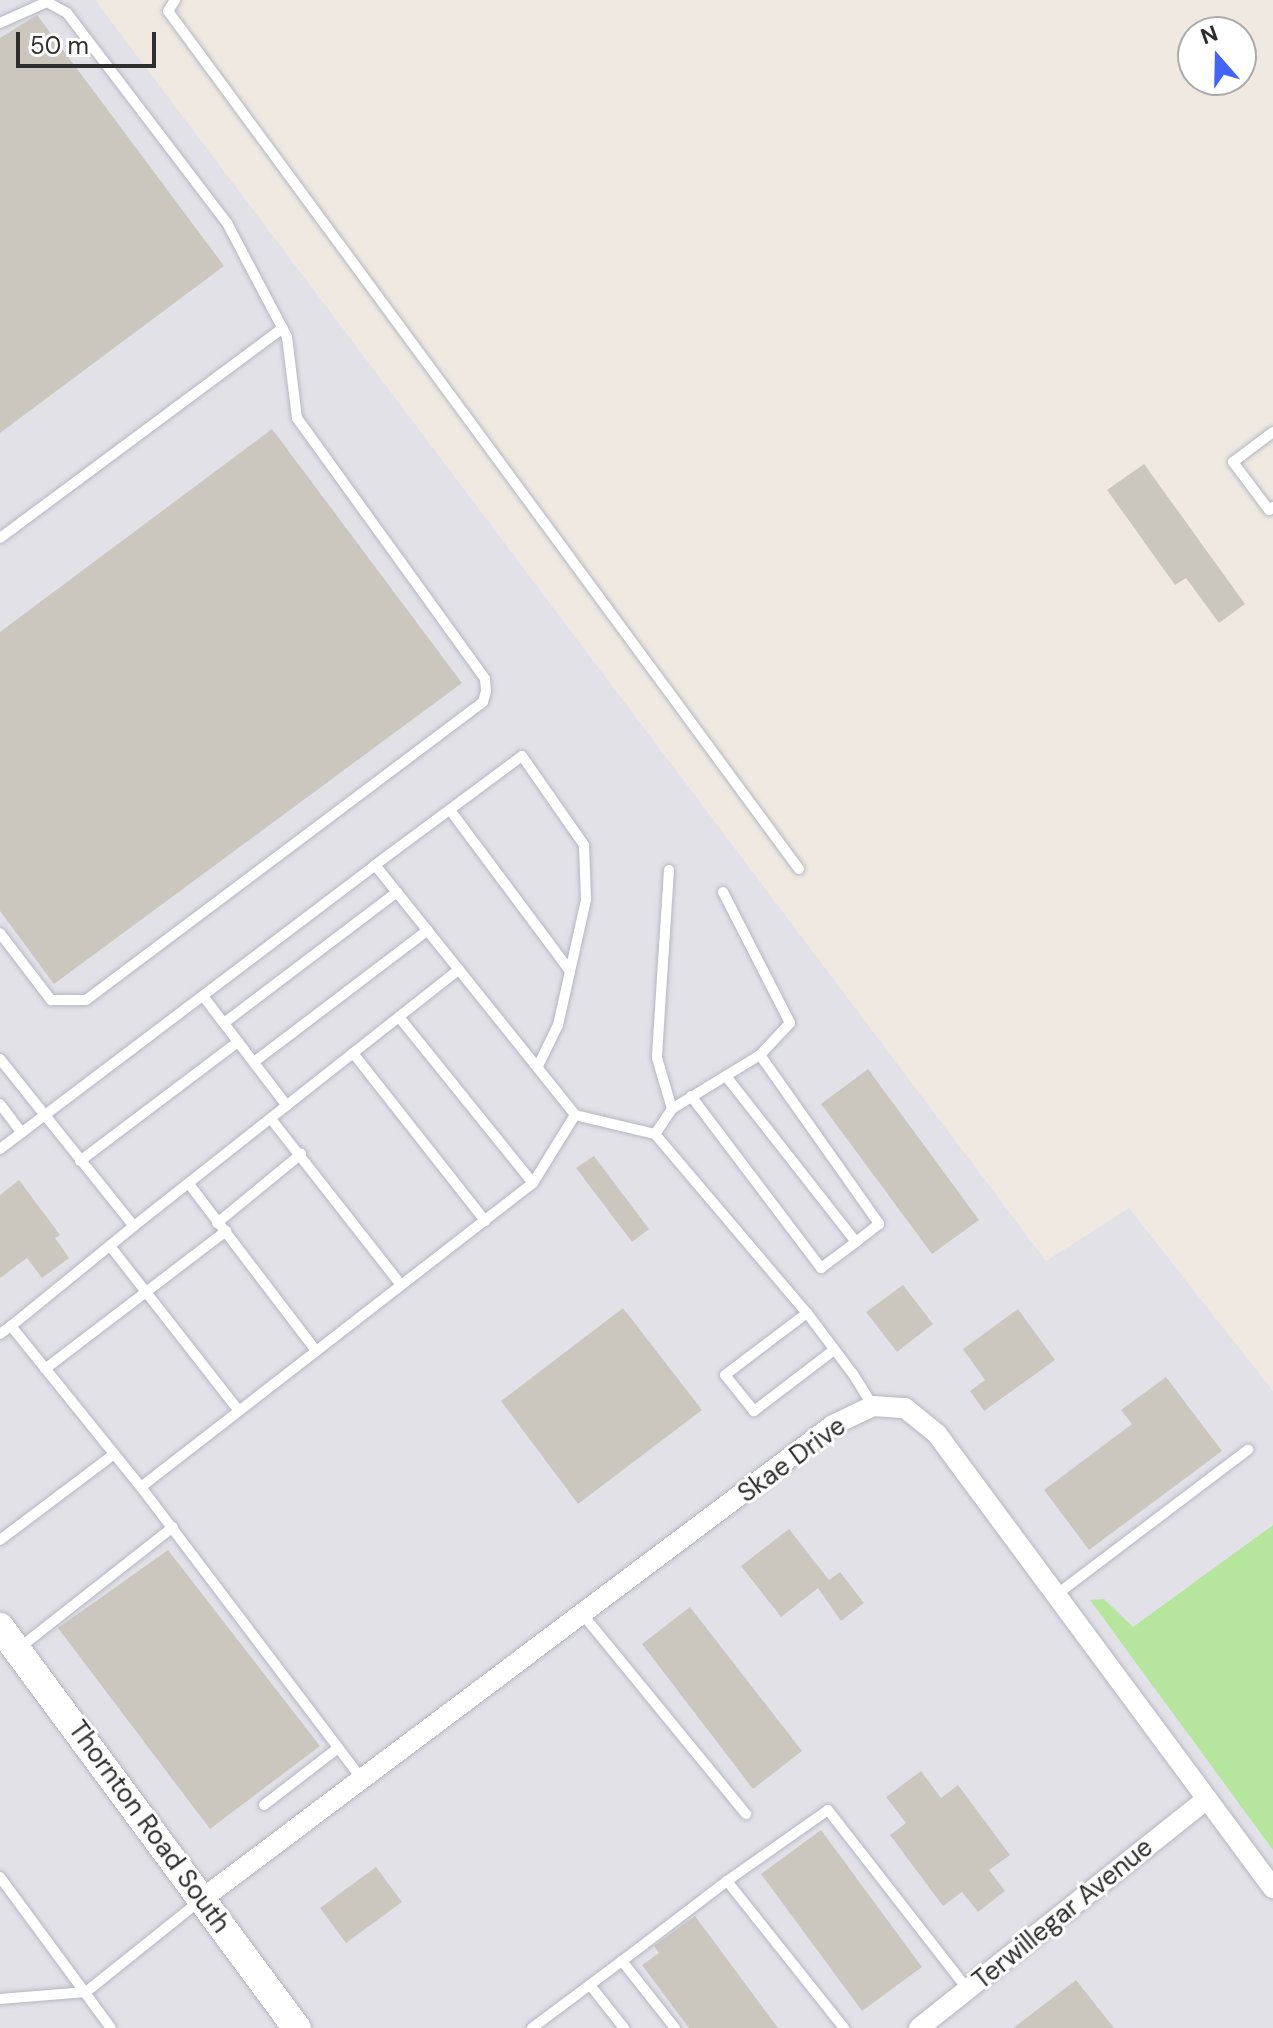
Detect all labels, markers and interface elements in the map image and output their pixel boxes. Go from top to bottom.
scale bar [20,16,160,66]
north arrow [1177,16,1257,96]
text: N [1197,18,1222,51]
text: 50 m [30,30,89,61]
street label: Skae Drive [732,1411,852,1509]
street label: Thornton Road South [62,1715,236,1939]
street label: Terwillegar Avenue [967,1832,1159,1996]

